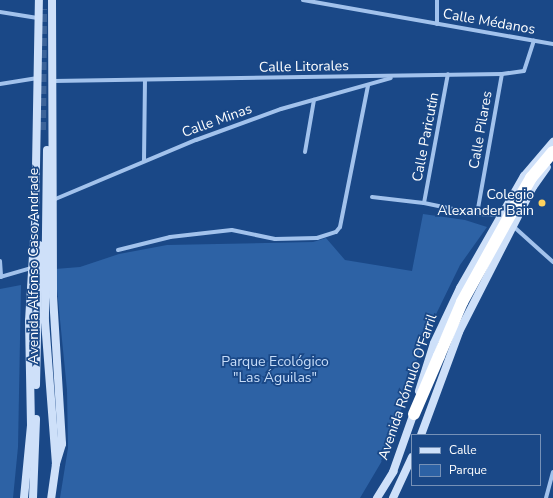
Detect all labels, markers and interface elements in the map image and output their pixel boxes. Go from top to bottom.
street label: Calle Médanos [442,6,536,38]
street label: Calle Litorales [259,58,349,76]
street label: Calle Pilares [466,90,496,170]
street label: Calle Paricutín [409,91,443,183]
street label: Calle Minas [180,101,254,141]
street label: Avenida Alfonso Caso Andrade [26,168,42,364]
place label: Colegio Alexander Bain [437,187,534,220]
marker: Colegio Alexander Bain [537,198,547,208]
street label: Avenida Rómulo O'Farril [375,312,441,462]
park label: Parque Ecológico "Las Águilas" [221,354,329,386]
legend [411,434,541,486]
text: Calle [449,442,477,458]
text: Parque [449,462,487,478]

